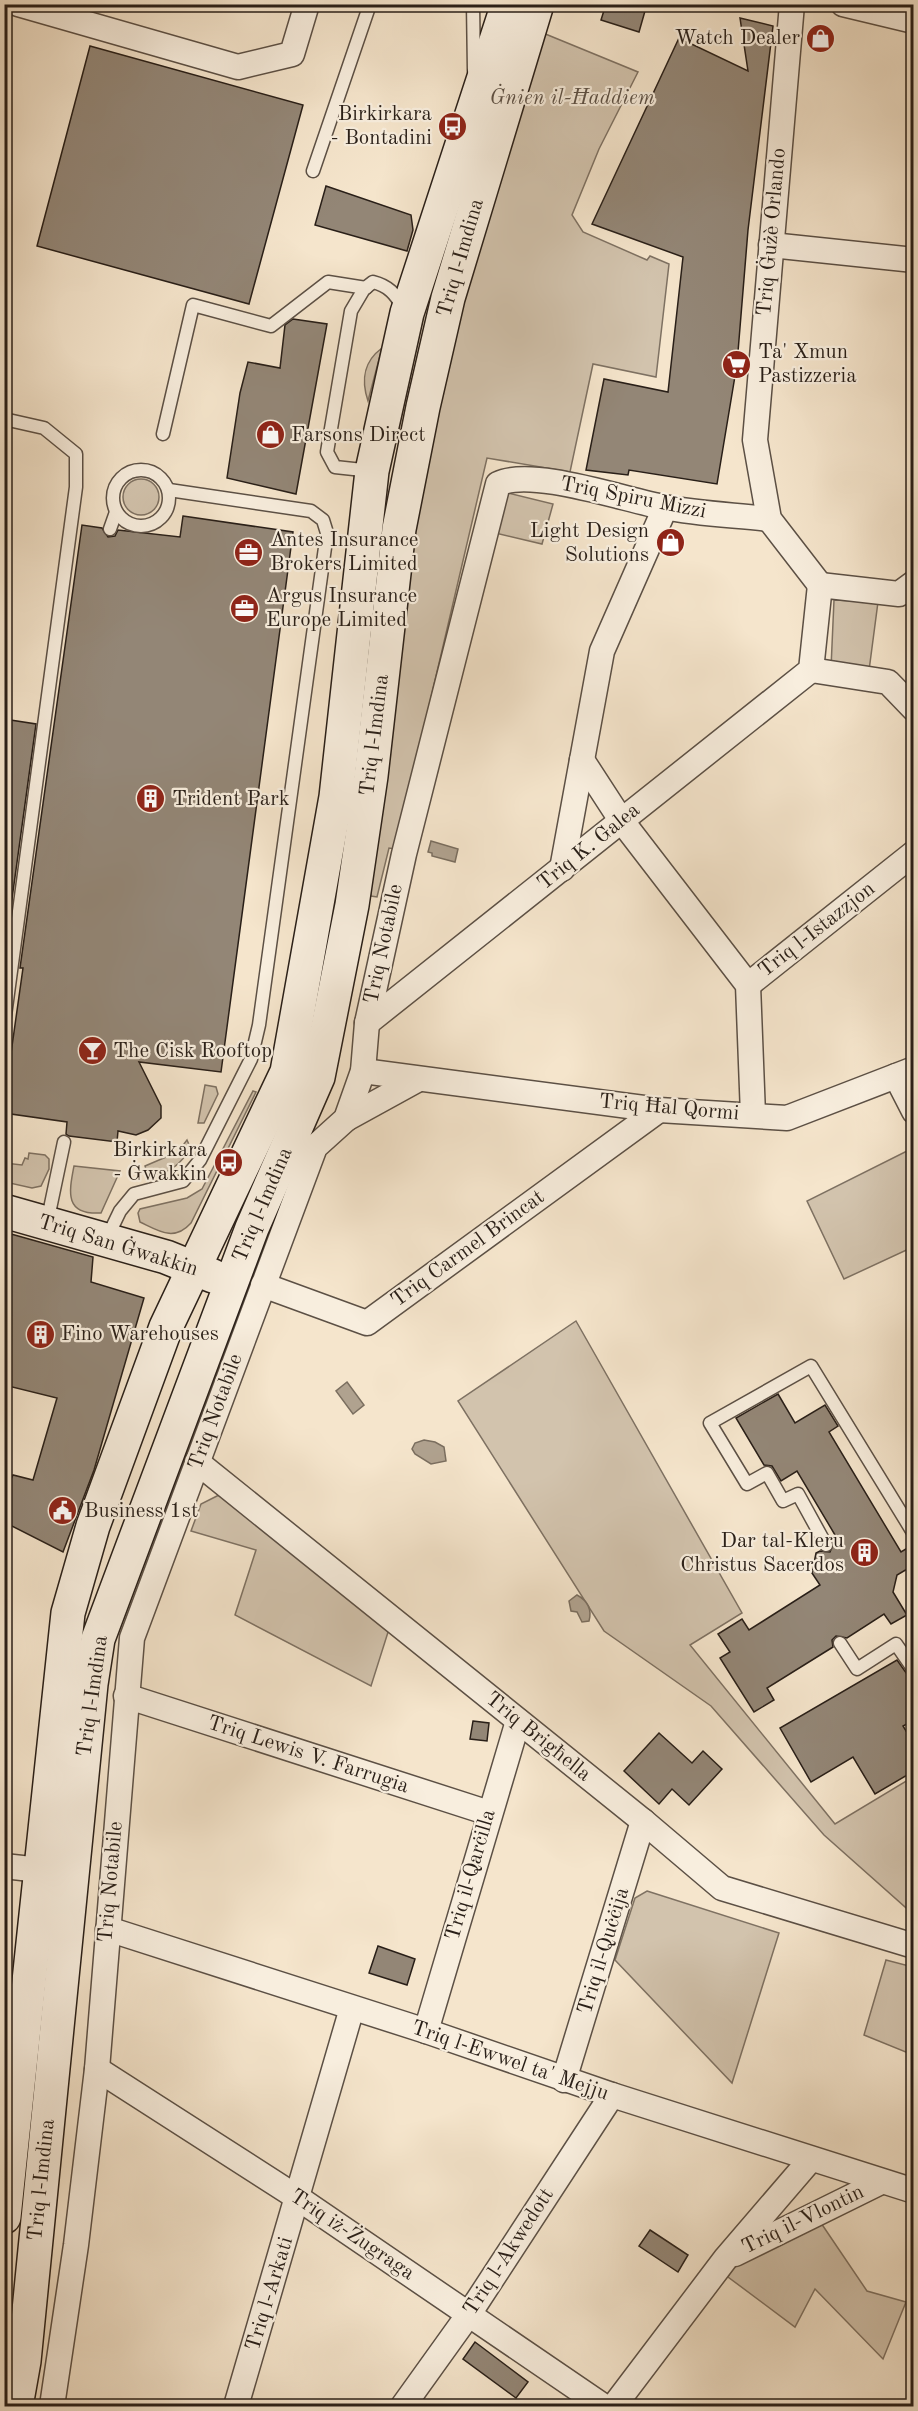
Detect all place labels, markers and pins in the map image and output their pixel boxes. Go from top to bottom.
shop icon: Watch Dealer [805,22,837,54]
place label: Watch Dealer [675,28,800,49]
place label: Birkirkara - Bontadini [331,104,432,149]
bus stop icon: Birkirkara - Bontadini [437,110,469,142]
place label: Ta' Xmun Pastizzeria [758,342,857,387]
supermarket icon: Ta' Xmun Pastizzeria [721,348,753,380]
shop icon: Farsons Direct [254,419,286,451]
place label: Farsons Direct [291,425,426,446]
place label: Light Design Solutions [530,521,649,566]
shop icon: Light Design Solutions [654,527,686,559]
place label: Antes Insurance Brokers Limited [270,530,418,575]
office icon: Antes Insurance Brokers Limited [233,536,265,568]
place label: Argus Insurance Europe Limited [266,586,417,631]
office icon: Argus Insurance Europe Limited [229,592,261,624]
building icon: Trident Park [135,783,167,815]
place label: Trident Park [172,789,290,810]
bar icon: The Cisk Rooftop [76,1035,108,1067]
place label: The Cisk Rooftop [113,1041,272,1062]
place label: Birkirkara - Ġwakkin [113,1140,207,1185]
bus stop icon: Birkirkara - Ġwakkin [212,1146,244,1178]
building icon: Fino Warehouses [24,1318,56,1350]
place label: Fino Warehouses [61,1324,219,1345]
public building icon: Business 1st [47,1495,79,1527]
place label: Business 1st [84,1501,198,1522]
place label: Dar tal-Kleru Christus Sacerdos [680,1531,844,1576]
building icon: Dar tal-Kleru Christus Sacerdos [849,1537,881,1569]

